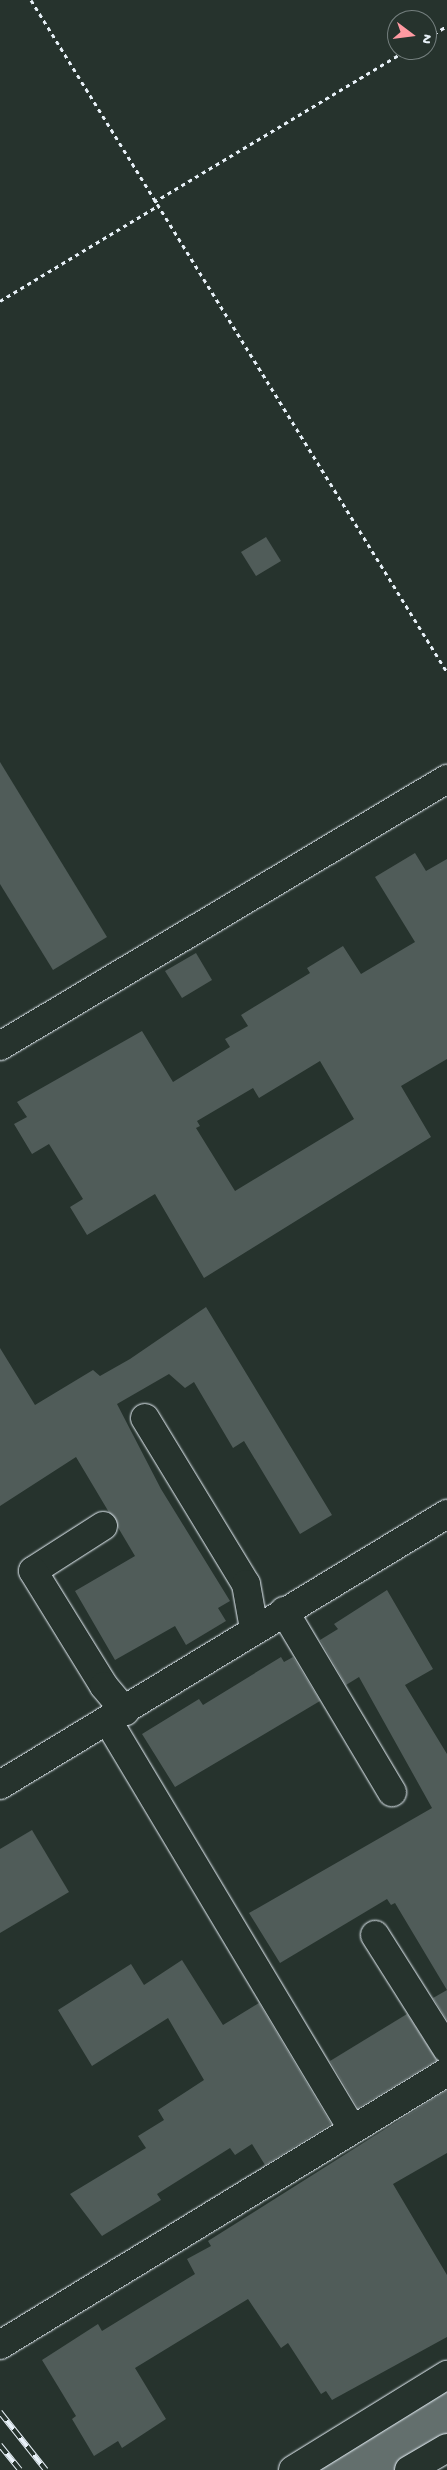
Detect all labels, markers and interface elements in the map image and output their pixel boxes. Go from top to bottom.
north arrow [387,10,437,60]
text: N [417,32,435,45]

